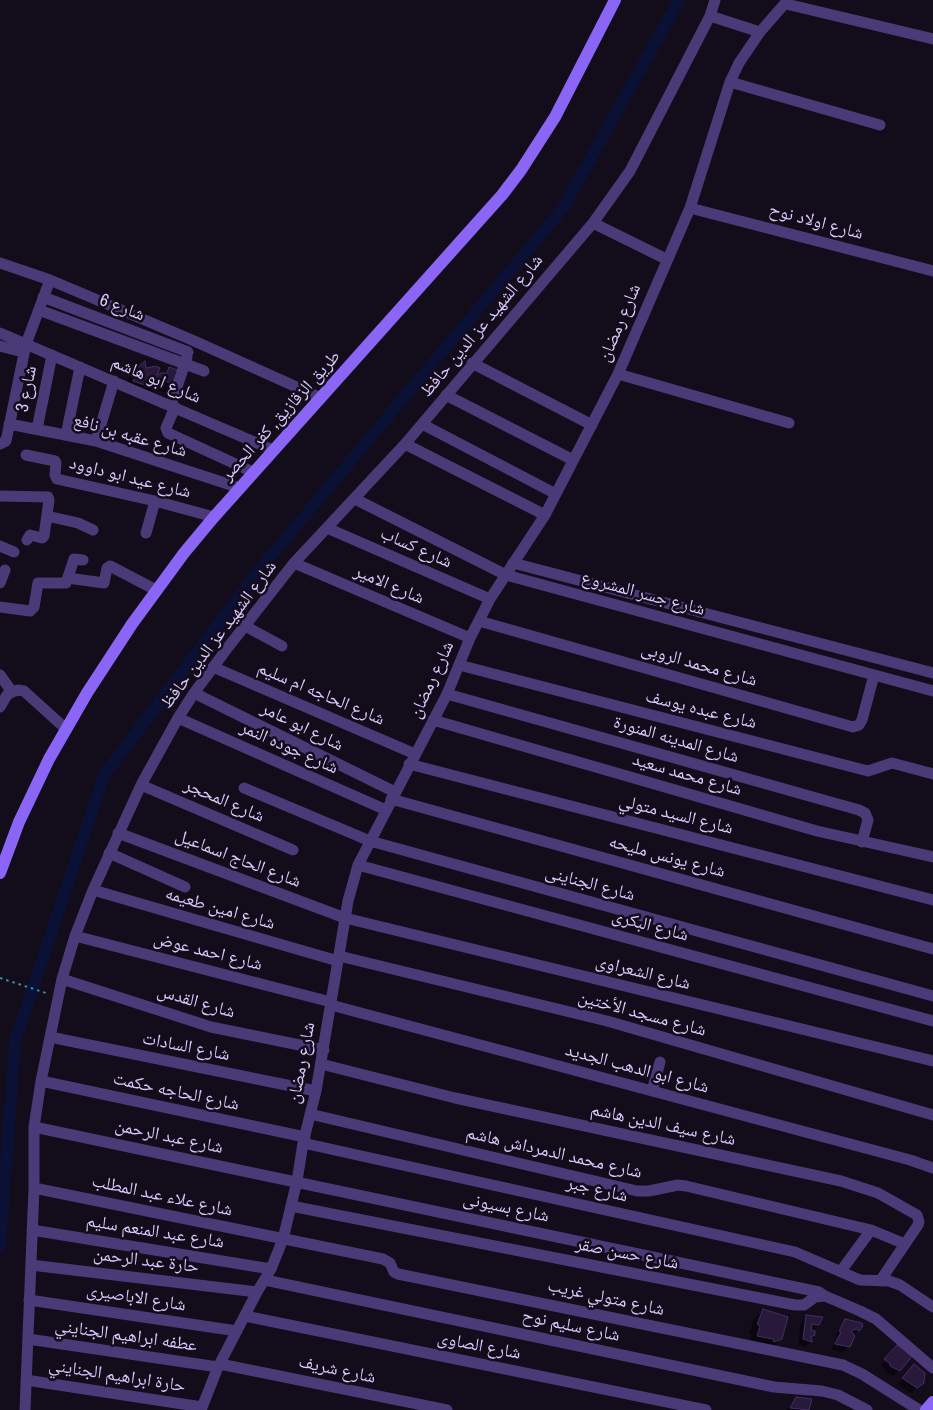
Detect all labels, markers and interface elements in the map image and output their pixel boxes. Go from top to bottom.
street label: شارع اولاد نوح [766,199,866,245]
street label: شارع الشهيد عز الدين حافظ [416,250,548,402]
street label: شارع رمضان [594,281,646,365]
street label: شارع 6 [96,290,148,326]
street label: طريق الزقازيق, كفر الحصر [217,346,345,486]
street label: شارع ابو هاشم [108,351,204,409]
street label: شارع 3 [12,364,42,414]
street label: شارع عقبه بن نافع [71,409,189,463]
street label: شارع عيد ابو داوود [67,452,193,504]
street label: شارع كساب [377,523,455,573]
street label: شارع الشهيد عز الدين حافظ [156,557,282,713]
street label: شارع الامير [351,561,427,609]
street label: شارع جسر المشروع [579,567,707,621]
street label: شارع رمضان [405,638,459,722]
street label: شارع محمد الروبى [638,638,760,692]
street label: شارع الحاجه ام سليم [254,657,388,731]
street label: شارع عبده يوسف [643,686,759,734]
street label: شارع ابو عامر [257,698,347,756]
street label: شارع المدينه المنورة [611,712,741,768]
street label: شارع جوده النمر [237,717,341,779]
street label: شارع محمد سعيد [630,749,744,801]
street label: شارع المحجر [181,774,267,828]
street label: شارع السيد متولي [617,790,735,840]
street label: شارع الحاج اسماعيل [172,825,304,893]
street label: شارع يونس مليحه [606,831,728,883]
street label: شارع الجناينى [543,862,637,906]
street label: شارع امين طعيمه [163,883,277,935]
street label: شارع البكرى [609,905,691,947]
street label: شارع احمد عوض [151,928,265,976]
street label: شارع الشعراوى [593,951,693,995]
street label: شارع القدس [154,981,238,1023]
street label: شارع مسجد الأختين [576,987,708,1041]
street label: شارع رمضان [284,1020,320,1106]
street label: شارع السادات [140,1028,232,1066]
street label: شارع ابو الدهب الجديد [563,1039,711,1099]
street label: شارع الحاجه حكمت [111,1068,241,1116]
street label: شارع سيف الدين هاشم [588,1099,738,1151]
street label: شارع عبد الرحمن [113,1115,225,1159]
street label: شارع محمد الدمرداش هاشم [464,1122,644,1184]
street label: شارع علاء عبد المطلب [90,1171,234,1221]
street label: شارع جبر [564,1172,630,1208]
street label: شارع بسيونى [461,1188,551,1228]
street label: شارع عبد المنعم سليم [84,1210,226,1254]
street label: شارع حسن صقر [574,1233,680,1275]
street label: حارة عبد الرحمن [92,1244,200,1278]
street label: شارع متولي غريب [546,1275,666,1321]
street label: شارع الاباصيرى [85,1279,187,1317]
street label: شارع سليم نوح [520,1305,622,1347]
street label: عطفه ابراهيم الجنايني [54,1315,198,1357]
street label: شارع الصاوى [435,1327,523,1365]
street label: شارع شريف [296,1351,378,1389]
street label: حارة ابراهيم الجنايني [47,1355,187,1397]

